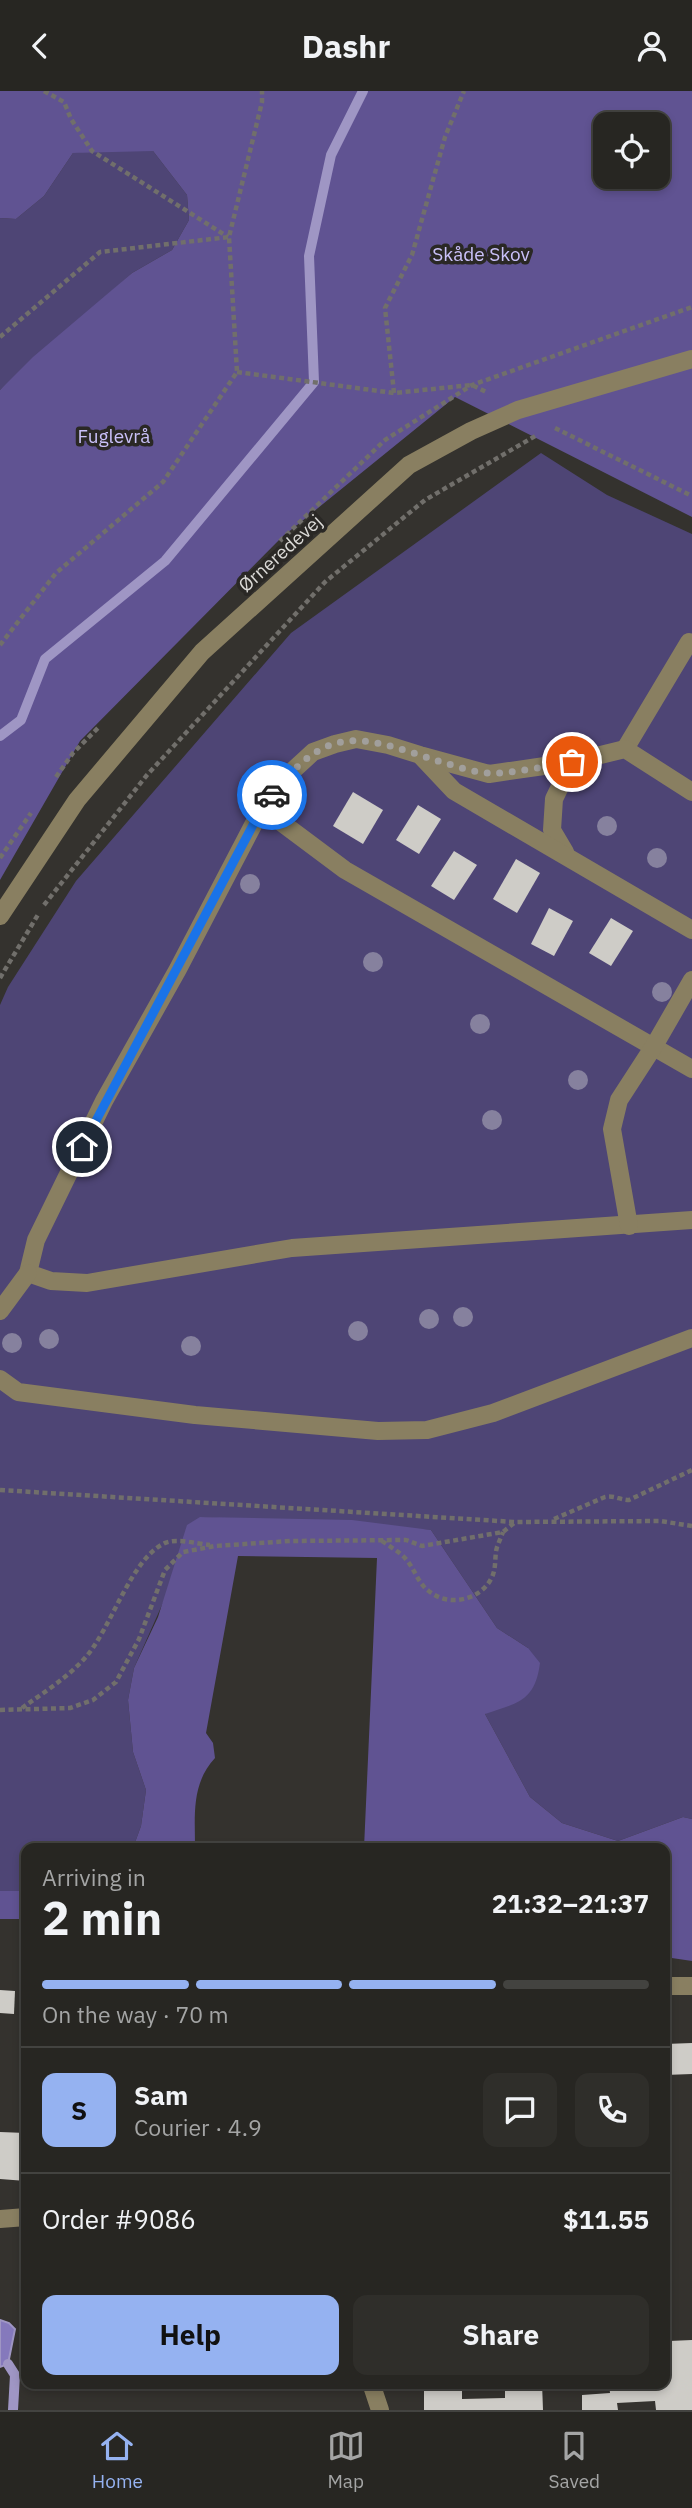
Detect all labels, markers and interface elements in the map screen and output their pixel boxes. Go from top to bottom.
text: Dashr [302,25,390,67]
icon: back [21,27,59,65]
icon: person [633,27,671,65]
map controls [593,112,670,189]
button: locate [593,112,670,189]
park label: Skåde Skov [432,242,530,266]
park label: Fuglevrå [78,424,150,448]
street label: Ørneredevej [233,509,327,597]
pin [542,732,602,792]
icon: bag [553,743,591,781]
courier [237,760,307,830]
icon: car [253,776,291,814]
pin [52,1117,112,1177]
icon: home [63,1128,101,1166]
text: Arriving in [42,1862,146,1892]
text: 21:32–21:37 [492,1886,649,1920]
text: 2 min [42,1888,162,1948]
text: On the way · 70 m [42,1999,229,2029]
button: chat [483,2073,557,2147]
button: phone [575,2073,649,2147]
text: Sam [134,2078,188,2112]
text: S [71,2093,87,2127]
text: Courier · 4.9 [134,2112,262,2142]
text: Order #9086 [42,2202,196,2236]
text: $11.55 [563,2202,649,2236]
button: Help [42,2295,339,2375]
button: Share [353,2295,649,2375]
tab: Home [92,2427,143,2493]
tab: Map [327,2427,365,2493]
tab: Saved [548,2427,600,2493]

